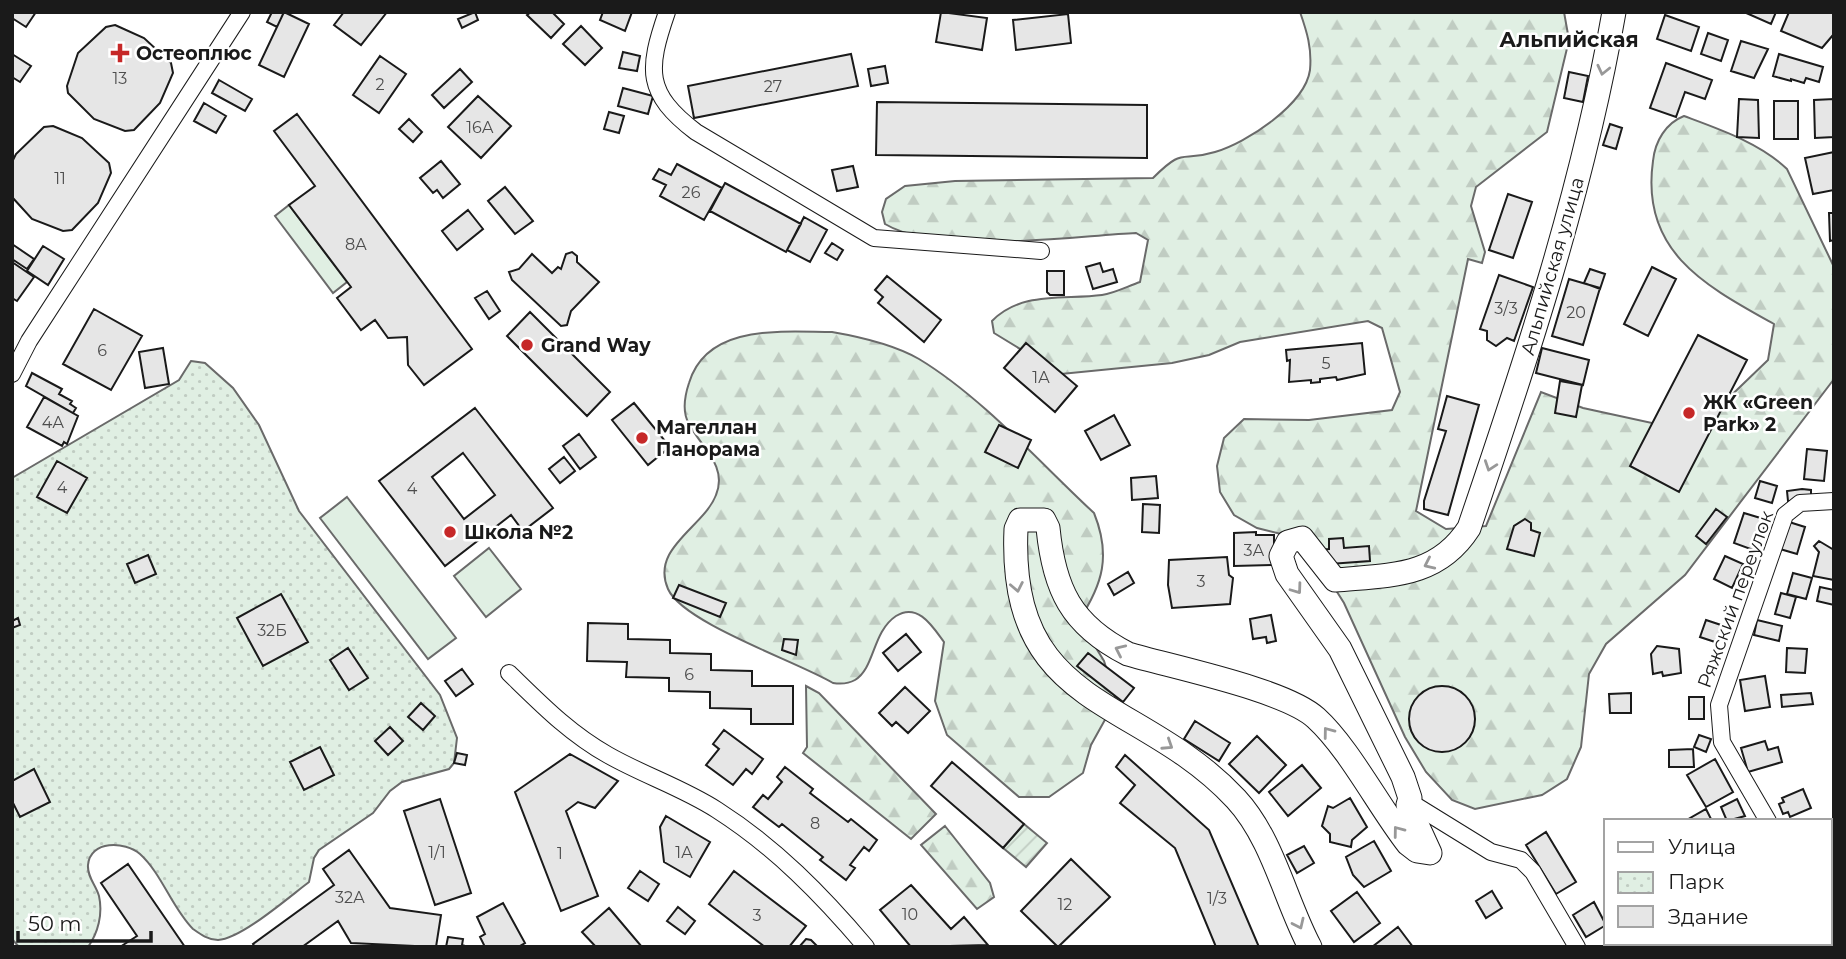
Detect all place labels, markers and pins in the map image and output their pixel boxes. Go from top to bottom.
place label: Остеоплюс [136,42,252,65]
marker: Остеоплюс [110,43,130,63]
place label: Grand Way [541,334,651,357]
marker: Grand Way [519,337,535,353]
place label: ЖК «Green Park» 2 [1703,391,1813,436]
marker: ЖК «Green Park» 2 [1681,405,1697,421]
place label: Магеллан Панорама [656,416,760,461]
marker: Магеллан Панорама [634,430,650,446]
place label: Школа №2 [464,521,573,544]
marker: Школа №2 [442,524,458,540]

